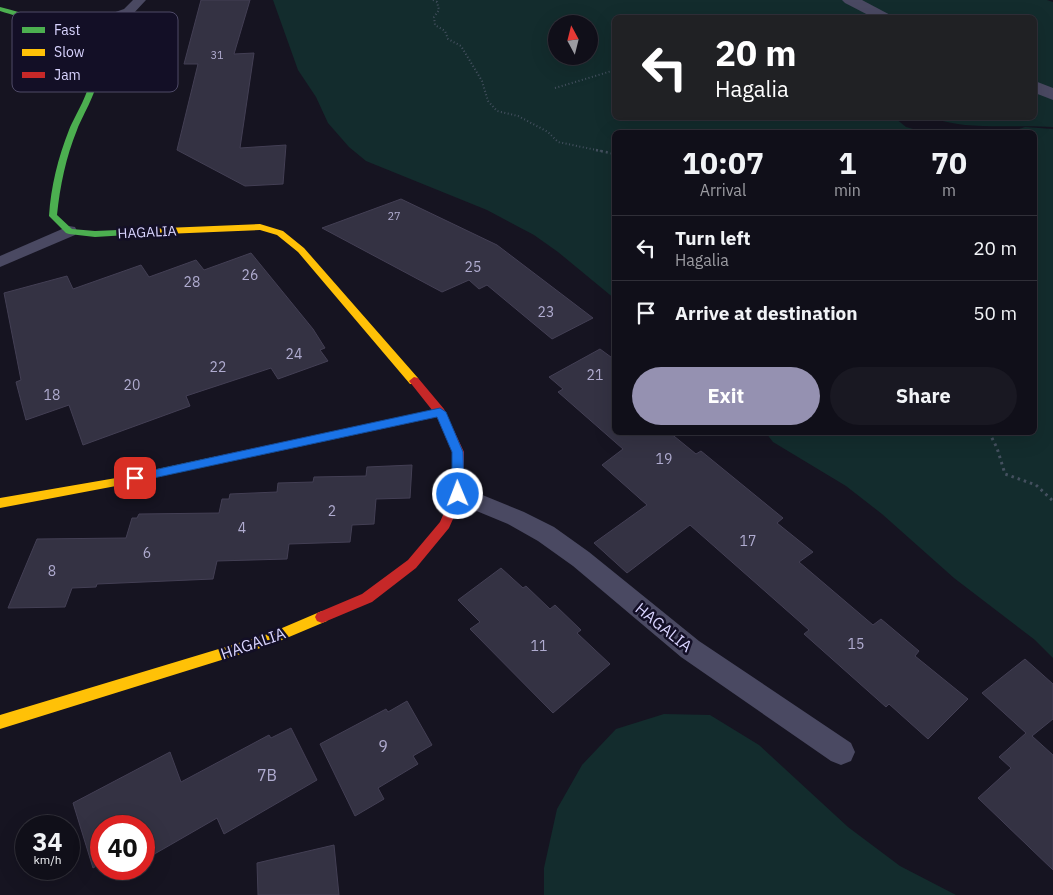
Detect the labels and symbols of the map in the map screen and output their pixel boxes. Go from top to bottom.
legend [12,12,178,92]
north arrow [548,15,598,65]
text: Fast [54,21,80,39]
text: Slow [54,43,85,61]
house number: 31 [210,48,224,62]
text: Jam [54,66,81,84]
house number: 27 [387,209,401,223]
street label: HAGALIA [117,221,177,243]
house number: 25 [465,258,481,276]
house number: 26 [242,266,258,284]
house number: 28 [184,273,200,291]
house number: 23 [538,303,554,321]
house number: 24 [286,345,302,363]
house number: 22 [210,358,226,376]
house number: 21 [587,366,603,384]
house number: 20 [124,376,140,394]
house number: 18 [44,386,60,404]
house number: 19 [656,450,672,468]
pin [114,457,156,499]
position arrow [431,467,483,519]
house number: 2 [328,502,336,520]
house number: 4 [238,519,246,537]
house number: 17 [740,532,756,550]
house number: 6 [143,544,151,562]
house number: 8 [48,562,56,580]
street label: HAGALIA [632,598,696,656]
street label: HAGALIA [218,623,288,663]
house number: 15 [848,635,864,653]
house number: 11 [531,637,547,655]
house number: 9 [378,736,388,756]
house number: 7B [257,765,277,785]
speed limit sign: 40 [90,815,155,880]

